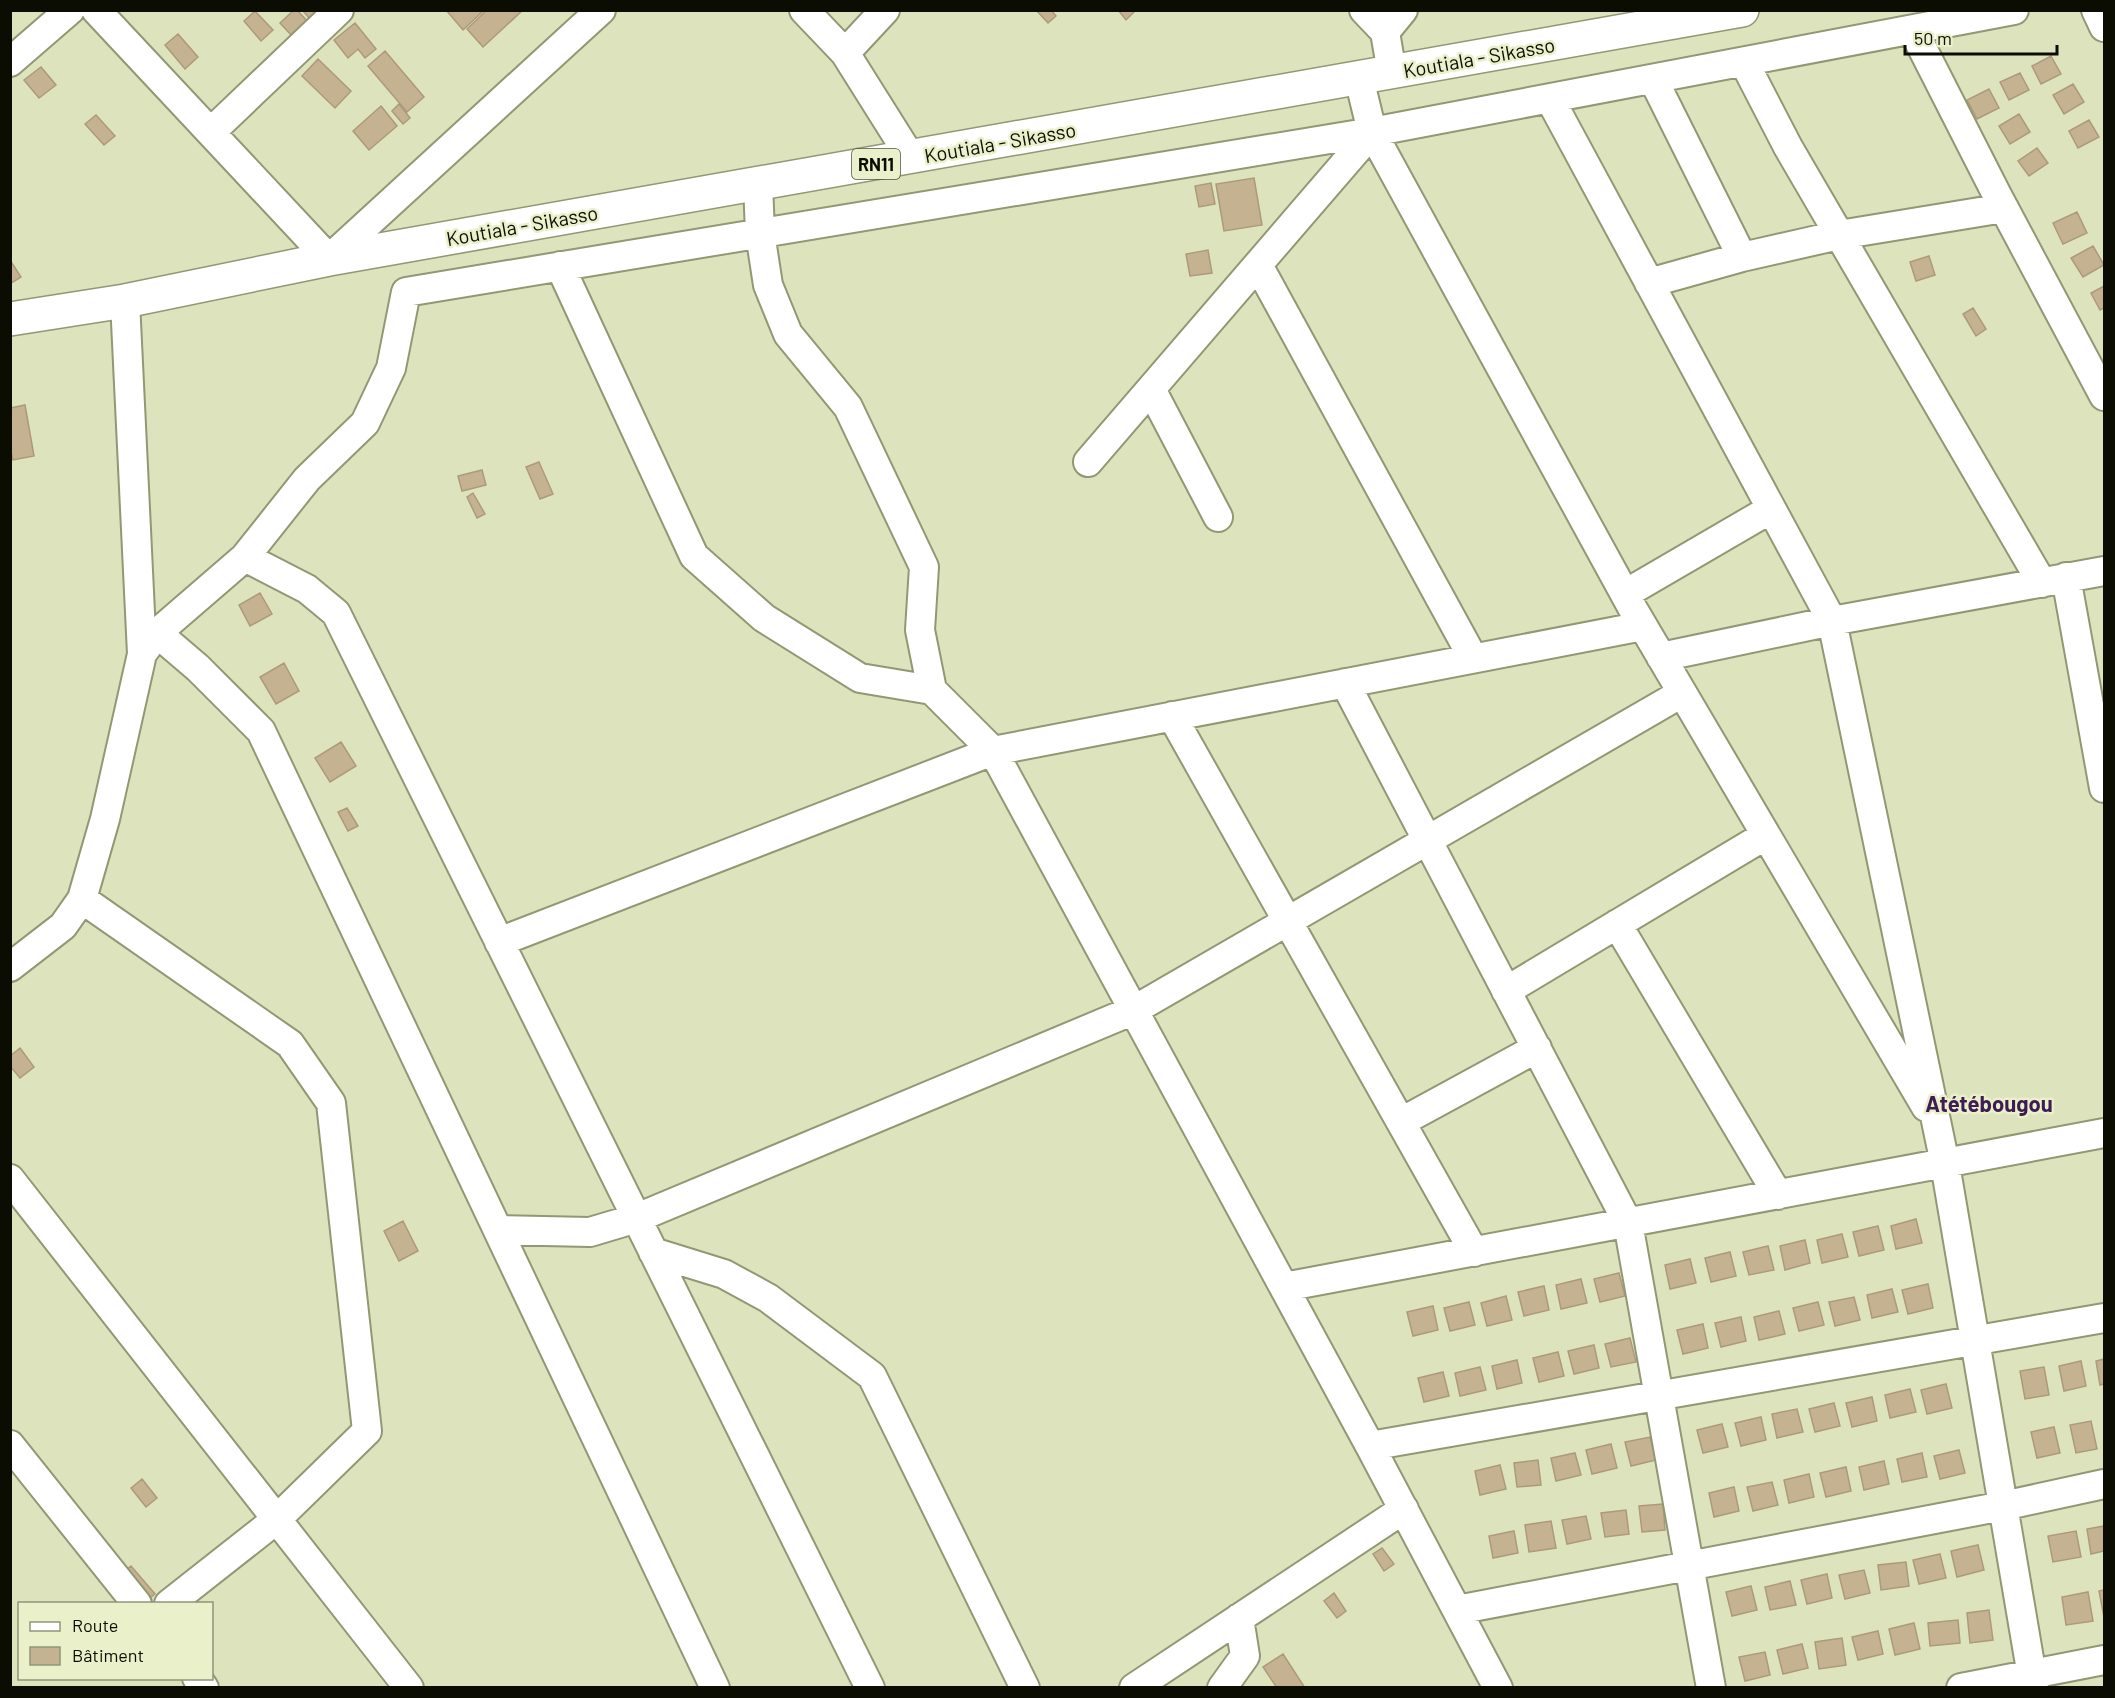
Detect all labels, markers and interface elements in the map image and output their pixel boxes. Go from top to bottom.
scale bar [1905,18,2056,56]
text: 50 m [1914,27,1952,49]
street label: Koutiala - Sikasso [1401,32,1557,82]
street label: Koutiala - Sikasso [922,117,1078,167]
road number: RN11 [852,149,900,179]
street label: Koutiala - Sikasso [444,200,600,250]
district label: Atétébougou [1925,1090,2053,1116]
legend [18,1602,213,1680]
text: Route [72,1614,118,1636]
text: Bâtiment [72,1644,144,1666]

